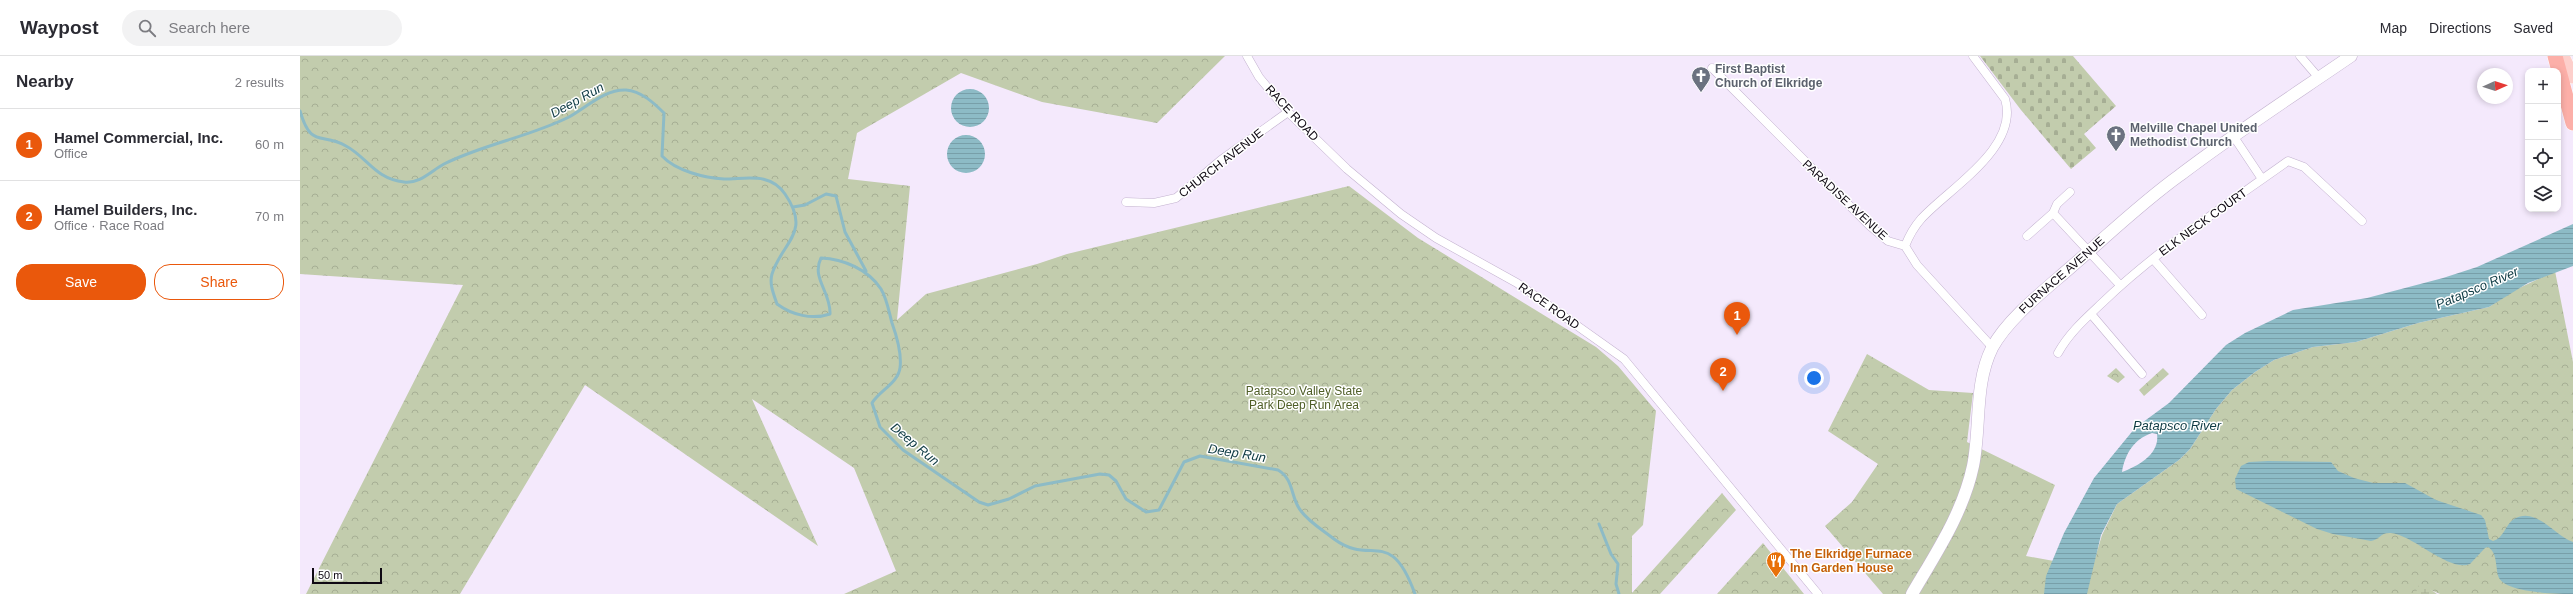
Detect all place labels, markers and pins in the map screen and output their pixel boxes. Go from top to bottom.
place label: First Baptist Church of Elkridge [1715,62,1823,90]
church icon: First Baptist Church of Elkridge [1690,65,1712,93]
place label: Melville Chapel United Methodist Church [2130,121,2257,149]
church icon: Melville Chapel United Methodist Church [2105,124,2127,152]
pin: 1 [1724,302,1750,335]
pin: 2 [1710,358,1736,391]
place label: The Elkridge Furnace Inn Garden House [1790,547,1912,575]
restaurant icon: The Elkridge Furnace Inn Garden House [1765,550,1787,578]

